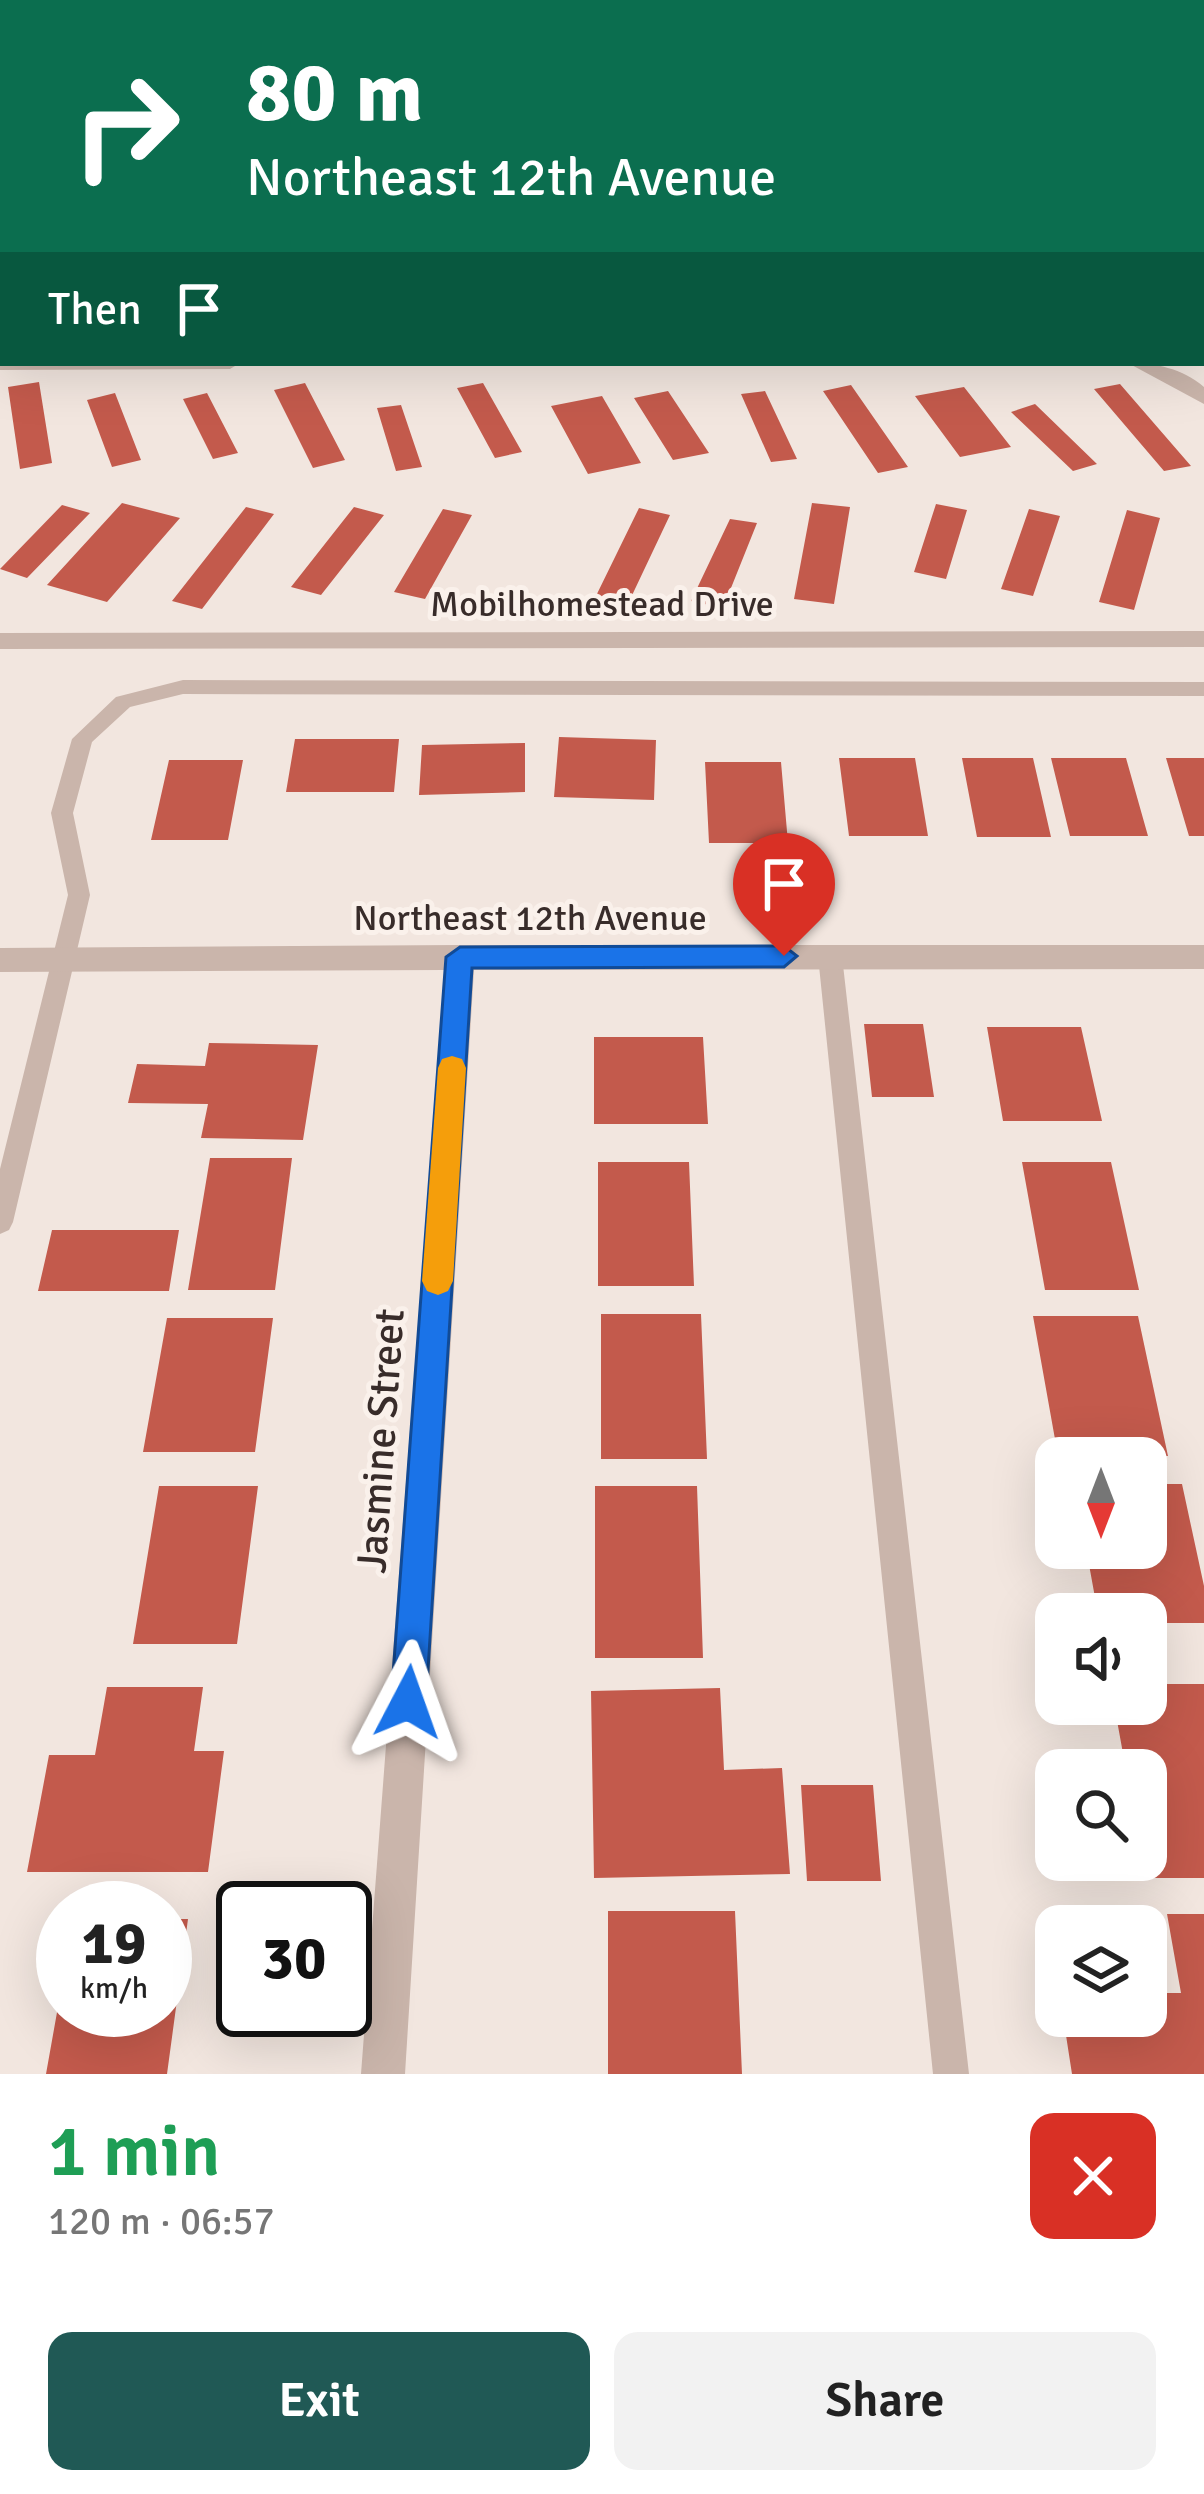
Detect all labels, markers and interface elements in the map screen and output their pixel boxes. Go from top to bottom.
text: 80 m [246,41,423,145]
icon: right [48,48,204,204]
text: Northeast 12th Avenue [246,144,776,211]
icon: arrive [166,276,232,342]
text: Then [48,282,142,337]
street label: Mobilhomestead Drive [430,582,774,627]
pin [733,833,835,956]
icon: arrive [751,851,817,917]
street label: Northeast 12th Avenue [353,896,707,941]
street label: Jasmine Street [346,1307,416,1575]
north arrow [1035,1437,1167,1569]
map controls [1035,1437,1167,2037]
button: sound [1035,1593,1167,1725]
position arrow [345,1639,471,1765]
button: search [1035,1749,1167,1881]
speed limit sign: 30 [216,1881,372,2037]
button: layers [1035,1905,1167,2037]
text: 19 [82,1907,146,1981]
text: km/h [80,1970,148,2007]
text: 1 min [48,2107,220,2196]
button: close [1030,2113,1156,2239]
text: 120 m · 06:57 [48,2197,275,2245]
button: Exit [48,2332,590,2470]
button: Share [614,2332,1156,2470]

